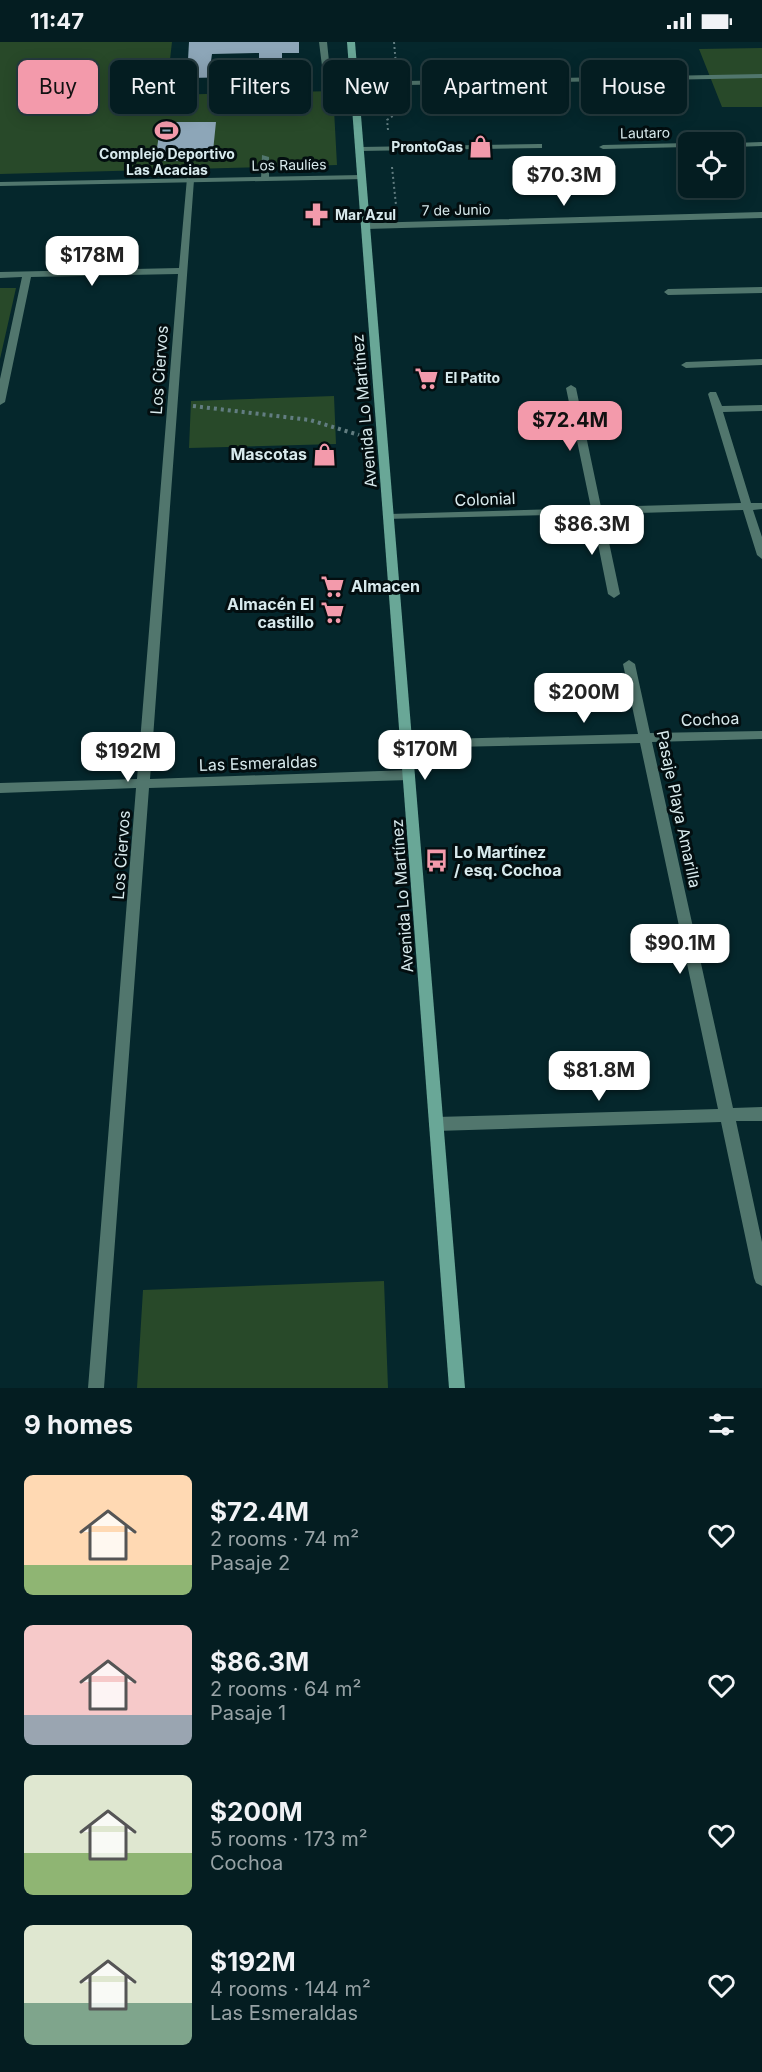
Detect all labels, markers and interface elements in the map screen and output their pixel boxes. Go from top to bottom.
text: 11:47 [30,8,84,34]
chip: Buy [18,60,98,114]
chip: Rent [110,60,197,114]
chip: Filters [209,60,311,114]
chip: New [323,60,410,114]
chip: Apartment [422,60,569,114]
chip: House [581,60,687,114]
sports icon: Complejo Deportivo Las Acacias [154,117,180,143]
street label: Lautaro [620,124,670,141]
map controls [678,132,744,198]
button: locate [678,132,744,198]
shop icon: ProntoGas [468,134,494,160]
place label: ProntoGas [391,138,463,155]
place label: Complejo Deportivo Las Acacias [99,145,235,178]
street label: Los Raulíes [251,155,327,174]
pin: $70.3M [515,156,613,207]
text: $70.3M [526,163,602,187]
street label: 7 de Junio [421,200,491,219]
pharmacy icon: Mar Azul [304,202,330,228]
place label: Mar Azul [335,206,396,223]
pin: $178M [50,236,134,287]
text: $178M [60,243,124,267]
street label: Los Ciervos [146,325,172,415]
street label: Avenida Lo Martínez [347,333,381,489]
supermarket icon: El Patito [414,365,440,391]
place label: El Patito [445,369,501,386]
pin: $72.4M [521,401,619,452]
text: $72.4M [532,408,608,432]
shop icon: Mascotas [312,441,338,467]
place label: Mascotas [230,444,307,464]
street label: Colonial [454,488,516,510]
pin: $86.3M [543,505,641,556]
text: $86.3M [554,512,630,536]
supermarket icon: Almacen [320,573,346,599]
place label: Almacen [351,576,420,596]
place label: Almacén El castillo [227,594,314,632]
supermarket icon: Almacén El castillo [319,600,345,626]
pin: $200M [542,673,626,724]
text: $200M [548,680,620,704]
street label: Cochoa [680,708,740,730]
street label: Pasaje Playa Amarilla [653,728,705,890]
pin: $170M [383,730,467,781]
pin: $192M [86,732,170,783]
text: $170M [392,737,458,761]
text: $192M [95,739,161,763]
street label: Las Esmeraldas [198,751,318,775]
street label: Los Ciervos [108,810,134,900]
street label: Avenida Lo Martínez [387,819,417,973]
place label: Lo Martínez / esq. Cochoa [454,842,562,880]
bus stop icon: Lo Martínez / esq. Cochoa [423,848,449,874]
pin: $90.1M [631,924,729,975]
text: $90.1M [644,931,716,955]
pin: $81.8M [550,1051,648,1102]
text: $81.8M [563,1058,635,1082]
icon: filters [705,1408,738,1441]
text: 9 homes [24,1409,133,1440]
text: $72.4M [210,1496,309,1527]
icon: home [72,1499,144,1571]
icon: heart [705,1519,738,1552]
text: 2 rooms · 74 m² [210,1527,359,1551]
text: Pasaje 2 [210,1551,290,1575]
text: $86.3M [210,1646,309,1677]
icon: home [72,1649,144,1721]
icon: heart [705,1669,738,1702]
text: 2 rooms · 64 m² [210,1677,361,1701]
text: Pasaje 1 [210,1701,286,1725]
text: $200M [210,1796,303,1827]
icon: home [72,1799,144,1871]
icon: heart [705,1819,738,1852]
text: 5 rooms · 173 m² [210,1827,368,1851]
text: Cochoa [210,1851,283,1875]
text: $192M [210,1946,296,1977]
icon: home [72,1949,144,2021]
icon: heart [705,1969,738,2002]
text: 4 rooms · 144 m² [210,1977,371,2001]
text: Las Esmeraldas [210,2001,358,2025]

